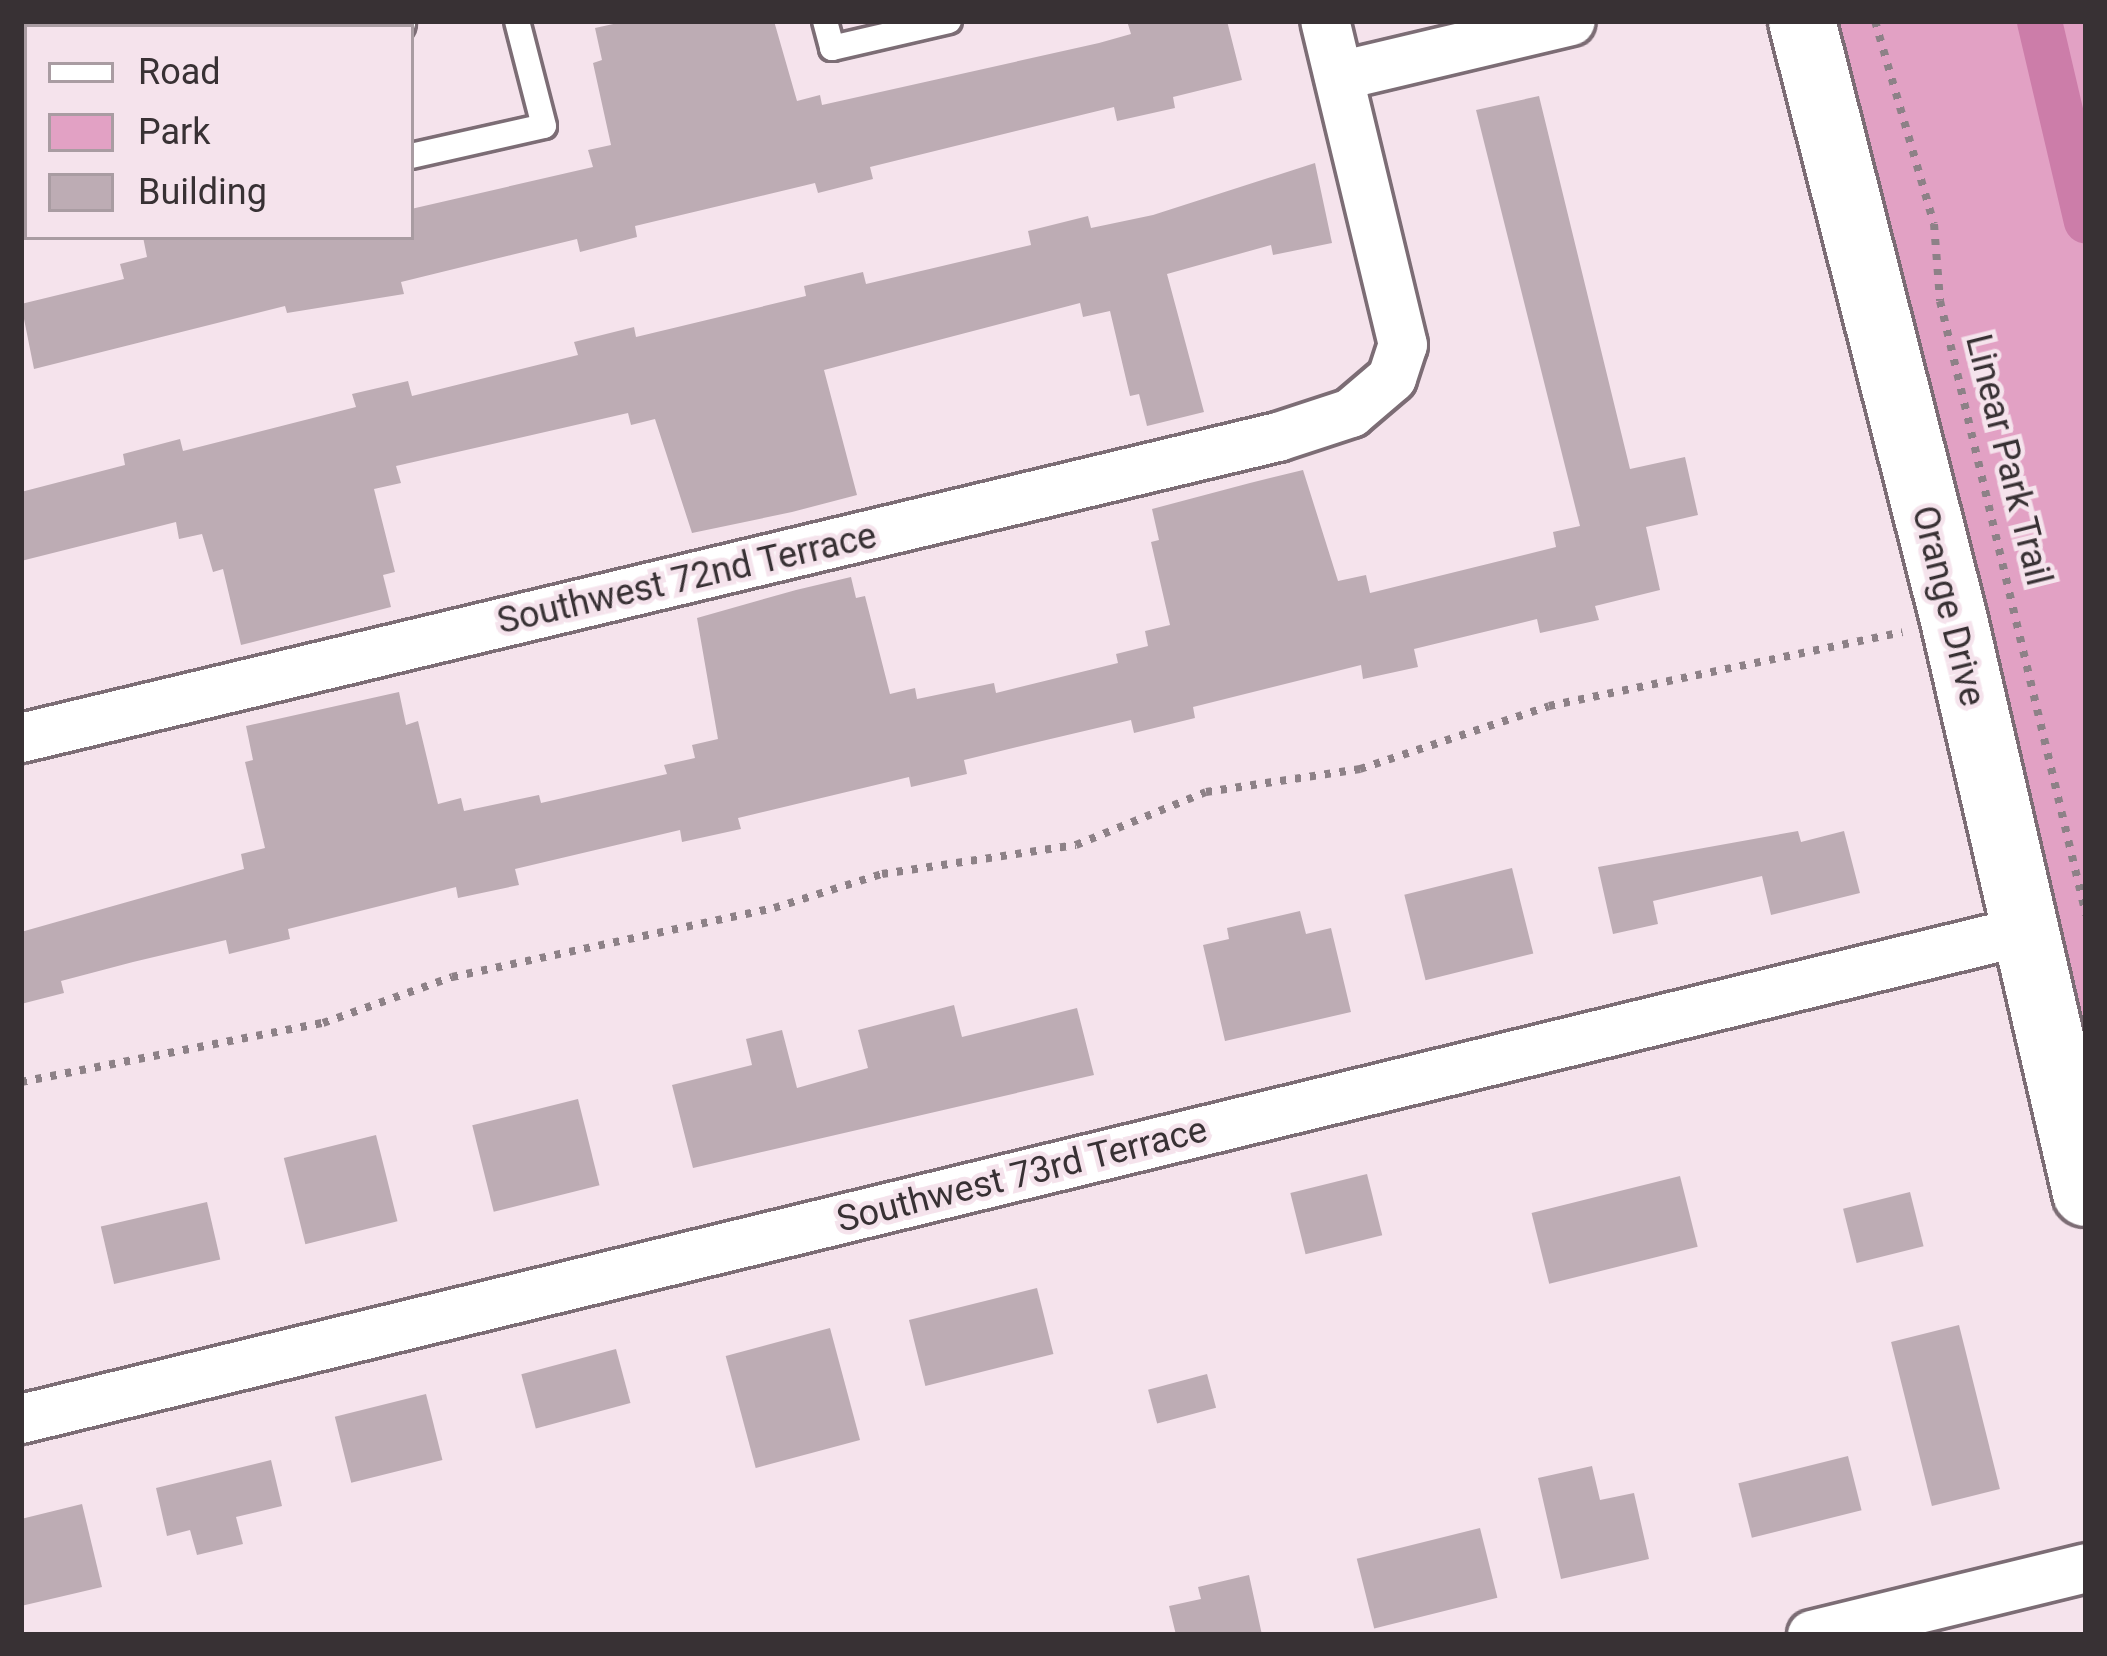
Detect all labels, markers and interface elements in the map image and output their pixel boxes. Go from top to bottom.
legend [24,24,414,240]
text: Road [138,51,221,93]
text: Park [138,111,211,153]
text: Building [138,171,267,213]
street label: Linear Park Trail [1956,330,2060,590]
street label: Orange Drive [1902,501,1994,711]
street label: Southwest 72nd Terrace [493,514,881,644]
street label: Southwest 73rd Terrace [832,1108,1212,1242]

